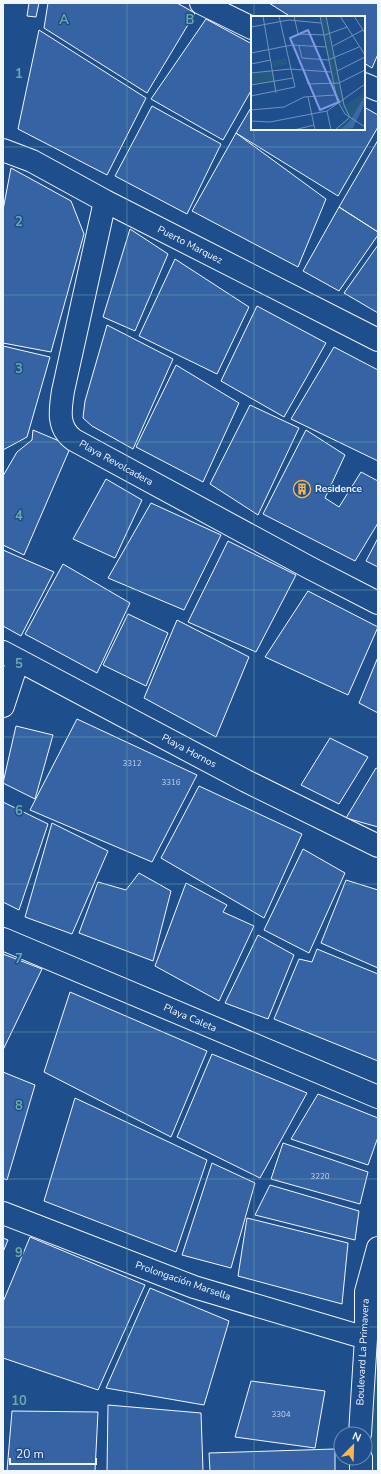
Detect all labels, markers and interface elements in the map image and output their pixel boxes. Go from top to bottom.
text: A [59,11,69,29]
text: B [186,11,195,29]
inset map [251,16,365,130]
text: 1 [15,65,23,83]
text: 2 [15,213,23,231]
street label: Puerto Marquez [155,223,225,268]
text: 3 [15,360,23,378]
street label: Playa Revolcadera [76,437,156,489]
building icon: Residence [292,479,312,499]
place label: Residence [315,482,362,496]
text: 4 [15,507,23,525]
text: 5 [15,655,23,673]
street label: Playa Hornos [159,731,219,771]
house number: 3312 [122,758,142,769]
house number: 3316 [161,777,181,788]
text: 6 [15,802,23,820]
text: 7 [15,950,23,968]
street label: Playa Caleta [161,1001,219,1035]
text: 8 [15,1097,23,1115]
house number: 3220 [310,1171,330,1182]
text: 9 [15,1244,23,1262]
street label: Prolongación Marsella [133,1258,233,1304]
street label: Boulevard La Primavera [353,1298,373,1406]
text: 10 [11,1392,27,1410]
house number: 3304 [271,1409,291,1420]
north arrow [333,1426,373,1466]
text: N [350,1429,363,1446]
scale bar [10,1440,96,1466]
text: 20 m [16,1446,44,1462]

